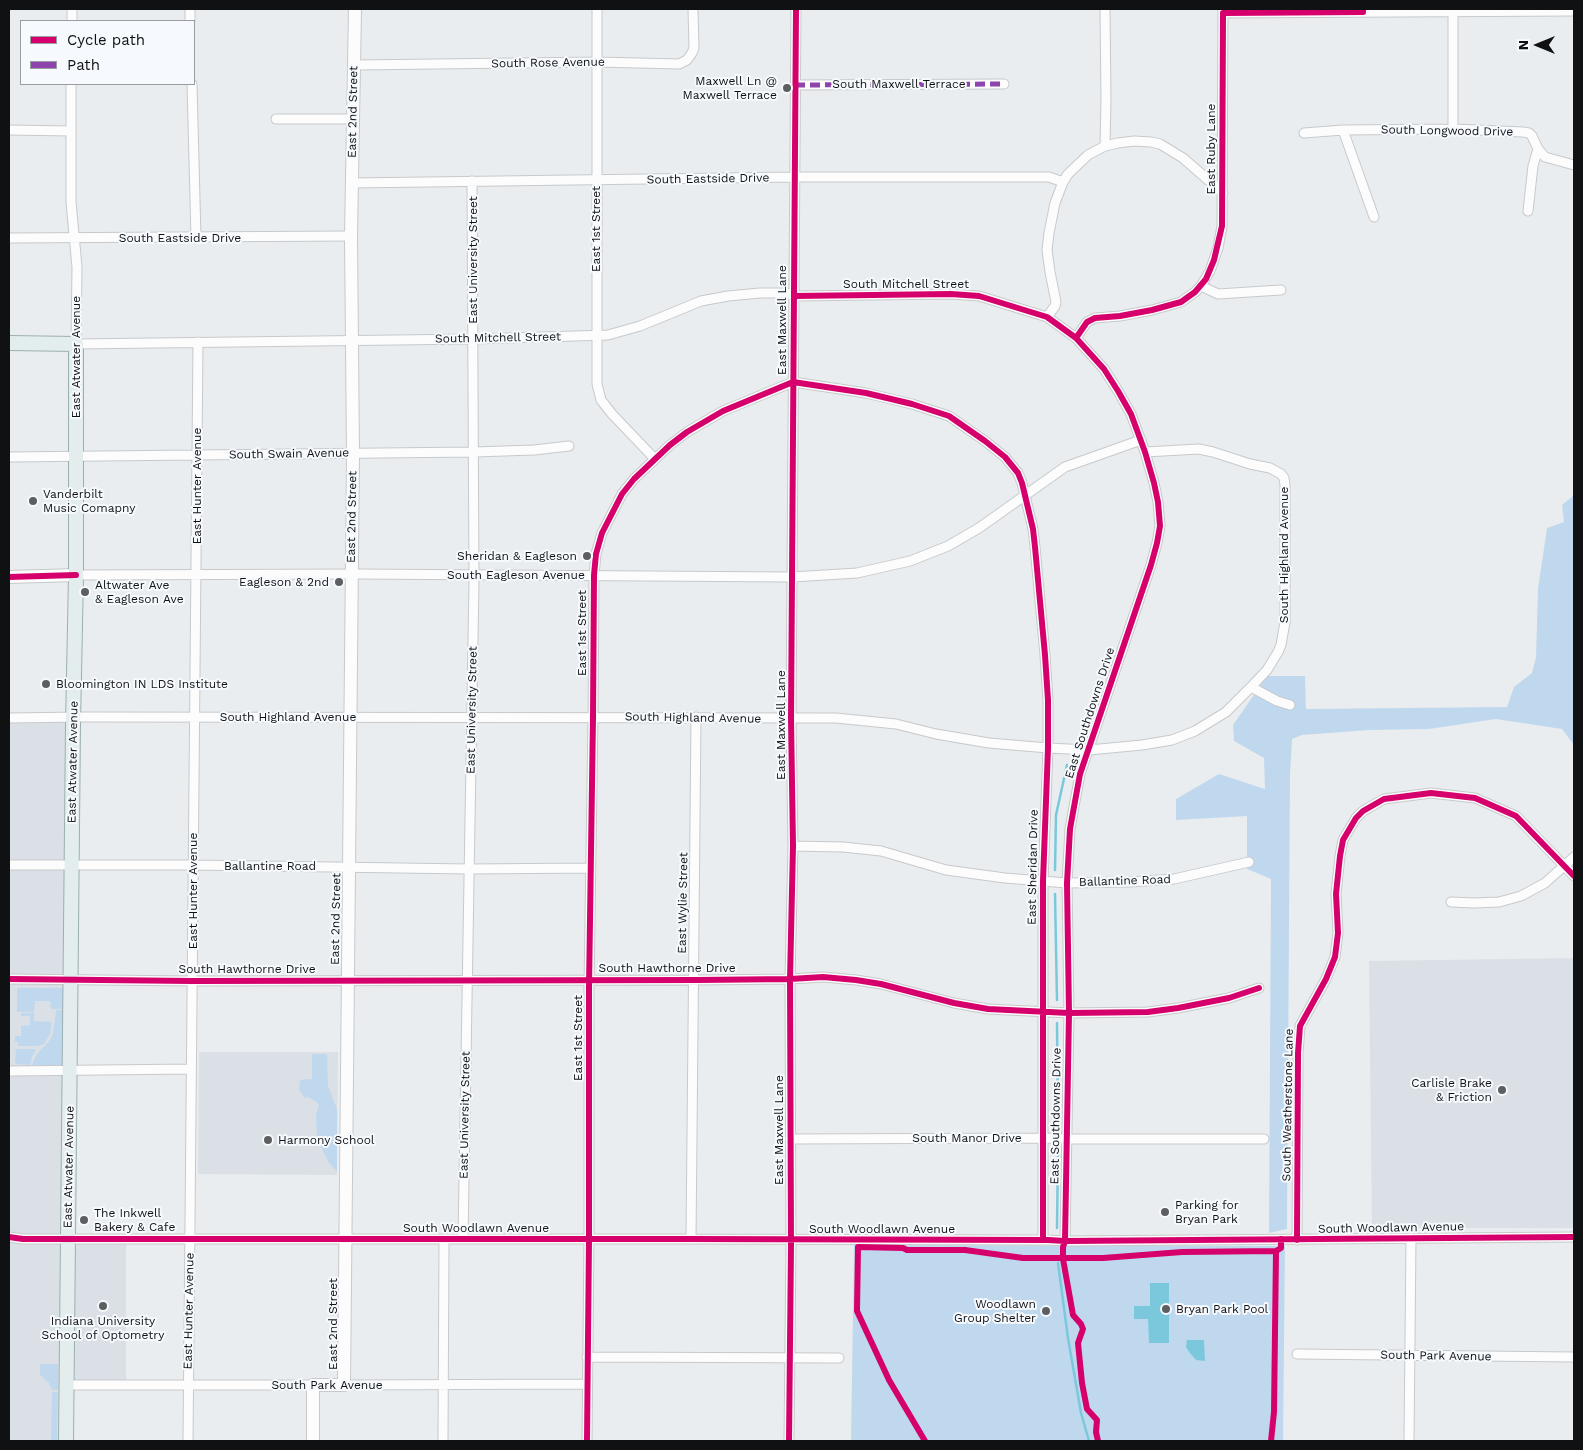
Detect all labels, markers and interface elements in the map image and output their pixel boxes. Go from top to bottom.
legend [20,20,195,85]
north arrow [1513,20,1563,70]
text: Cycle path [67,31,145,49]
text: N [1515,40,1531,50]
street label: South Rose Avenue [491,55,605,71]
text: Path [67,56,100,74]
street label: East 2nd Street [345,66,361,158]
place label: Maxwell Ln @ Maxwell Terrace [683,74,777,102]
street label: South Maxwell Terrace [832,77,966,91]
marker: Maxwell Ln @ Maxwell Terrace [781,82,793,94]
street label: East Ruby Lane [1204,103,1218,195]
street label: South Longwood Drive [1381,123,1513,139]
street label: South Eastside Drive [647,171,769,187]
street label: East 1st Street [589,186,603,272]
street label: East University Street [466,196,480,324]
street label: South Eastside Drive [119,231,241,245]
street label: East Maxwell Lane [775,265,789,375]
street label: South Mitchell Street [843,277,969,291]
street label: East Atwater Avenue [69,296,83,418]
street label: South Mitchell Street [435,330,561,346]
street label: East Hunter Avenue [190,428,204,544]
street label: South Swain Avenue [229,446,349,462]
street label: East 2nd Street [344,471,360,563]
place label: Vanderbilt Music Comapny [43,487,136,515]
street label: South Highland Avenue [1277,487,1291,623]
marker: Vanderbilt Music Comapny [27,495,39,507]
place label: Sheridan & Eagleson [457,549,577,563]
marker: Sheridan & Eagleson [581,550,593,562]
street label: South Eagleson Avenue [447,568,585,582]
place label: Eagleson & 2nd [239,575,329,589]
marker: Eagleson & 2nd [333,576,345,588]
place label: Altwater Ave & Eagleson Ave [95,578,184,606]
marker: Altwater Ave & Eagleson Ave [79,586,91,598]
street label: East 1st Street [575,590,589,676]
street label: East University Street [464,646,480,774]
street label: East Southdowns Drive [1062,646,1118,780]
street label: East Maxwell Lane [774,670,788,780]
place label: Bloomington IN LDS Institute [56,677,228,691]
marker: Bloomington IN LDS Institute [40,678,52,690]
street label: East Atwater Avenue [65,701,81,823]
street label: South Highland Avenue [220,710,356,724]
street label: South Highland Avenue [625,710,761,726]
street label: East Sheridan Drive [1025,809,1041,925]
street label: East Hunter Avenue [186,833,200,949]
street label: East Wylie Street [675,852,691,954]
street label: Ballantine Road [224,859,316,873]
street label: Ballantine Road [1079,872,1171,890]
street label: East 2nd Street [328,873,344,965]
street label: South Hawthorne Drive [598,961,736,975]
street label: South Hawthorne Drive [178,962,316,976]
street label: East 1st Street [571,995,585,1081]
street label: South Weatherstone Lane [1279,1028,1297,1182]
street label: East Southdowns Drive [1048,1047,1064,1185]
street label: East University Street [457,1051,473,1179]
street label: East Maxwell Lane [772,1075,786,1185]
place label: Carlisle Brake & Friction [1411,1076,1492,1104]
marker: Carlisle Brake & Friction [1496,1084,1508,1096]
street label: East Atwater Avenue [61,1106,77,1228]
street label: South Manor Drive [912,1131,1022,1145]
place label: Harmony School [278,1133,375,1147]
marker: Harmony School [262,1134,274,1146]
place label: Parking for Bryan Park [1175,1198,1239,1226]
place label: The Inkwell Bakery & Cafe [94,1206,175,1234]
marker: Parking for Bryan Park [1159,1206,1171,1218]
marker: The Inkwell Bakery & Cafe [78,1214,90,1226]
street label: South Woodlawn Avenue [1318,1220,1464,1236]
street label: South Woodlawn Avenue [403,1221,549,1235]
street label: South Woodlawn Avenue [809,1222,955,1236]
street label: East Hunter Avenue [181,1253,197,1369]
street label: East 2nd Street [326,1278,340,1370]
place label: Woodlawn Group Shelter [954,1297,1036,1325]
marker: Indiana University School of Optometry [97,1300,109,1312]
place label: Bryan Park Pool [1176,1302,1268,1316]
marker: Bryan Park Pool [1160,1303,1172,1315]
marker: Woodlawn Group Shelter [1040,1305,1052,1317]
place label: Indiana University School of Optometry [42,1314,164,1342]
street label: South Park Avenue [1380,1348,1492,1364]
street label: South Park Avenue [271,1378,383,1392]

